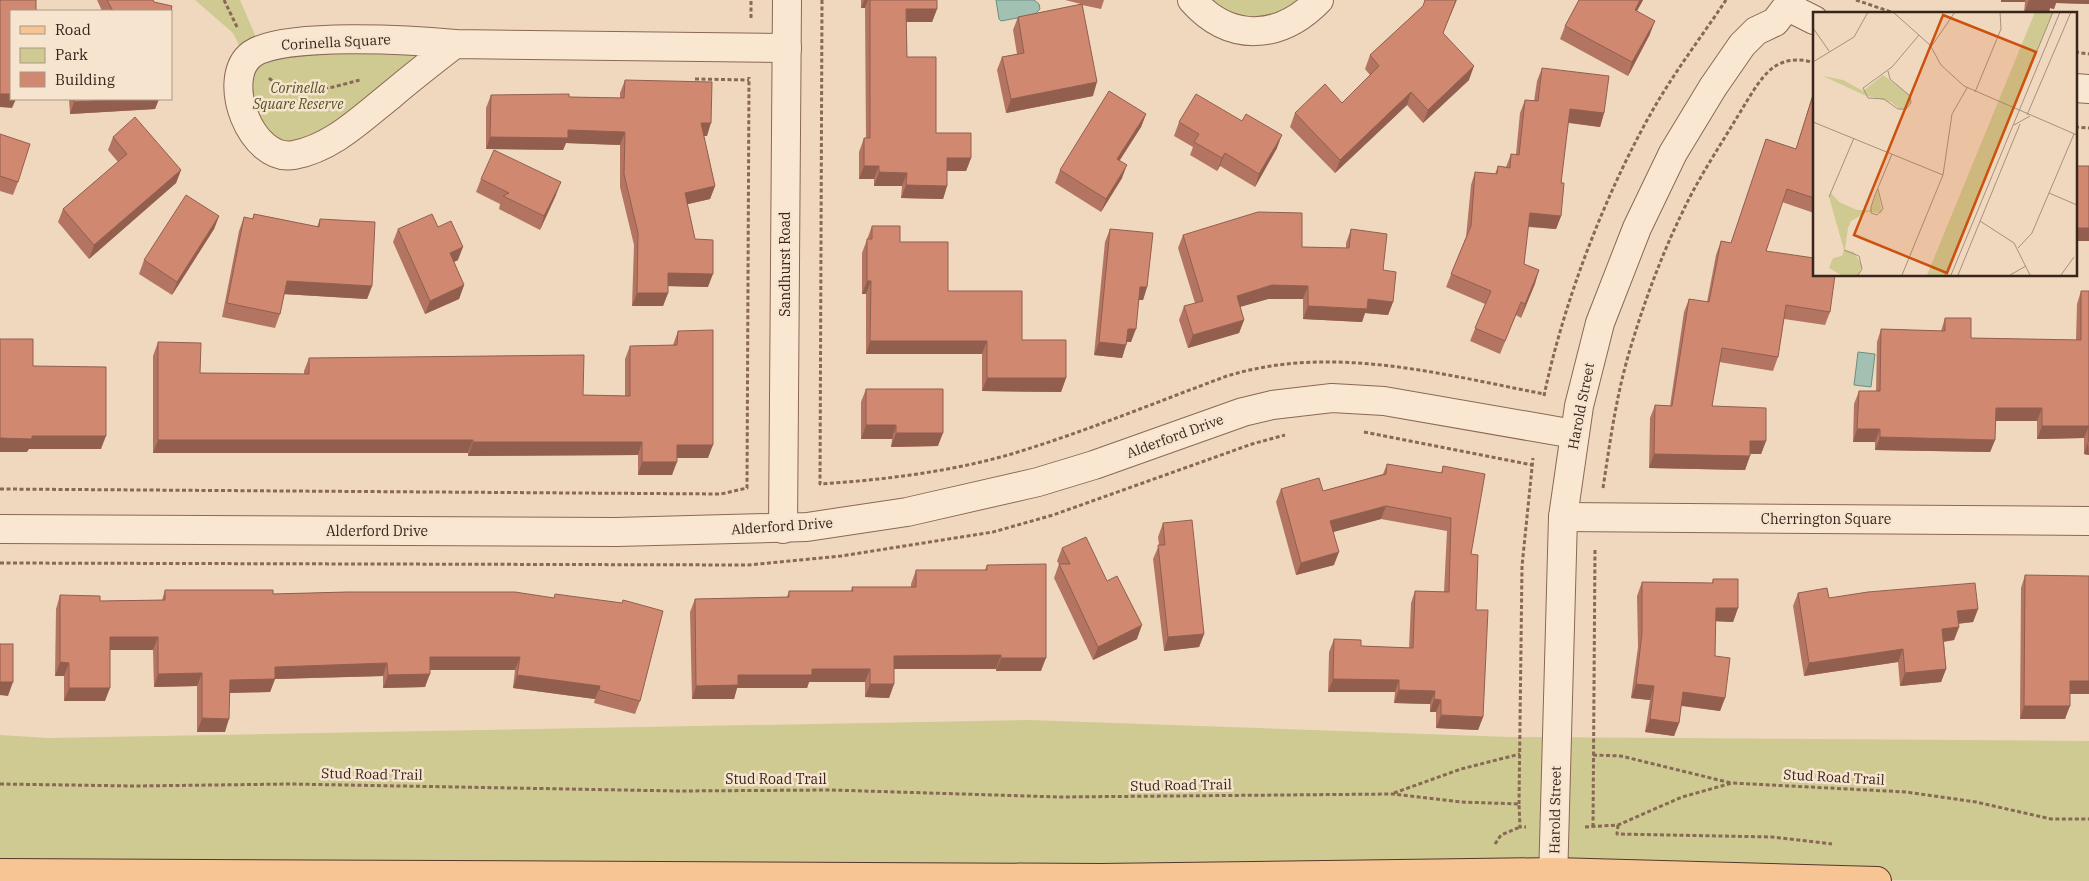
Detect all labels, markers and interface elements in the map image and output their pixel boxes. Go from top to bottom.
legend [10,10,172,100]
inset map [1813,12,2076,276]
text: Road [55,20,91,39]
street label: Corinella Square [281,30,391,54]
text: Park [55,45,88,64]
text: Building [55,70,115,89]
park label: Corinella Square Reserve [252,79,344,113]
street label: Sandhurst Road [776,211,794,317]
street label: Harold Street [1564,361,1598,451]
street label: Alderford Drive [1124,410,1226,462]
street label: Cherrington Square [1761,510,1891,528]
street label: Alderford Drive [730,513,834,539]
street label: Alderford Drive [326,522,428,540]
street label: Stud Road Trail [321,764,423,784]
street label: Stud Road Trail [1783,765,1885,789]
street label: Harold Street [1545,766,1565,854]
street label: Stud Road Trail [725,770,827,788]
street label: Stud Road Trail [1130,775,1232,795]

